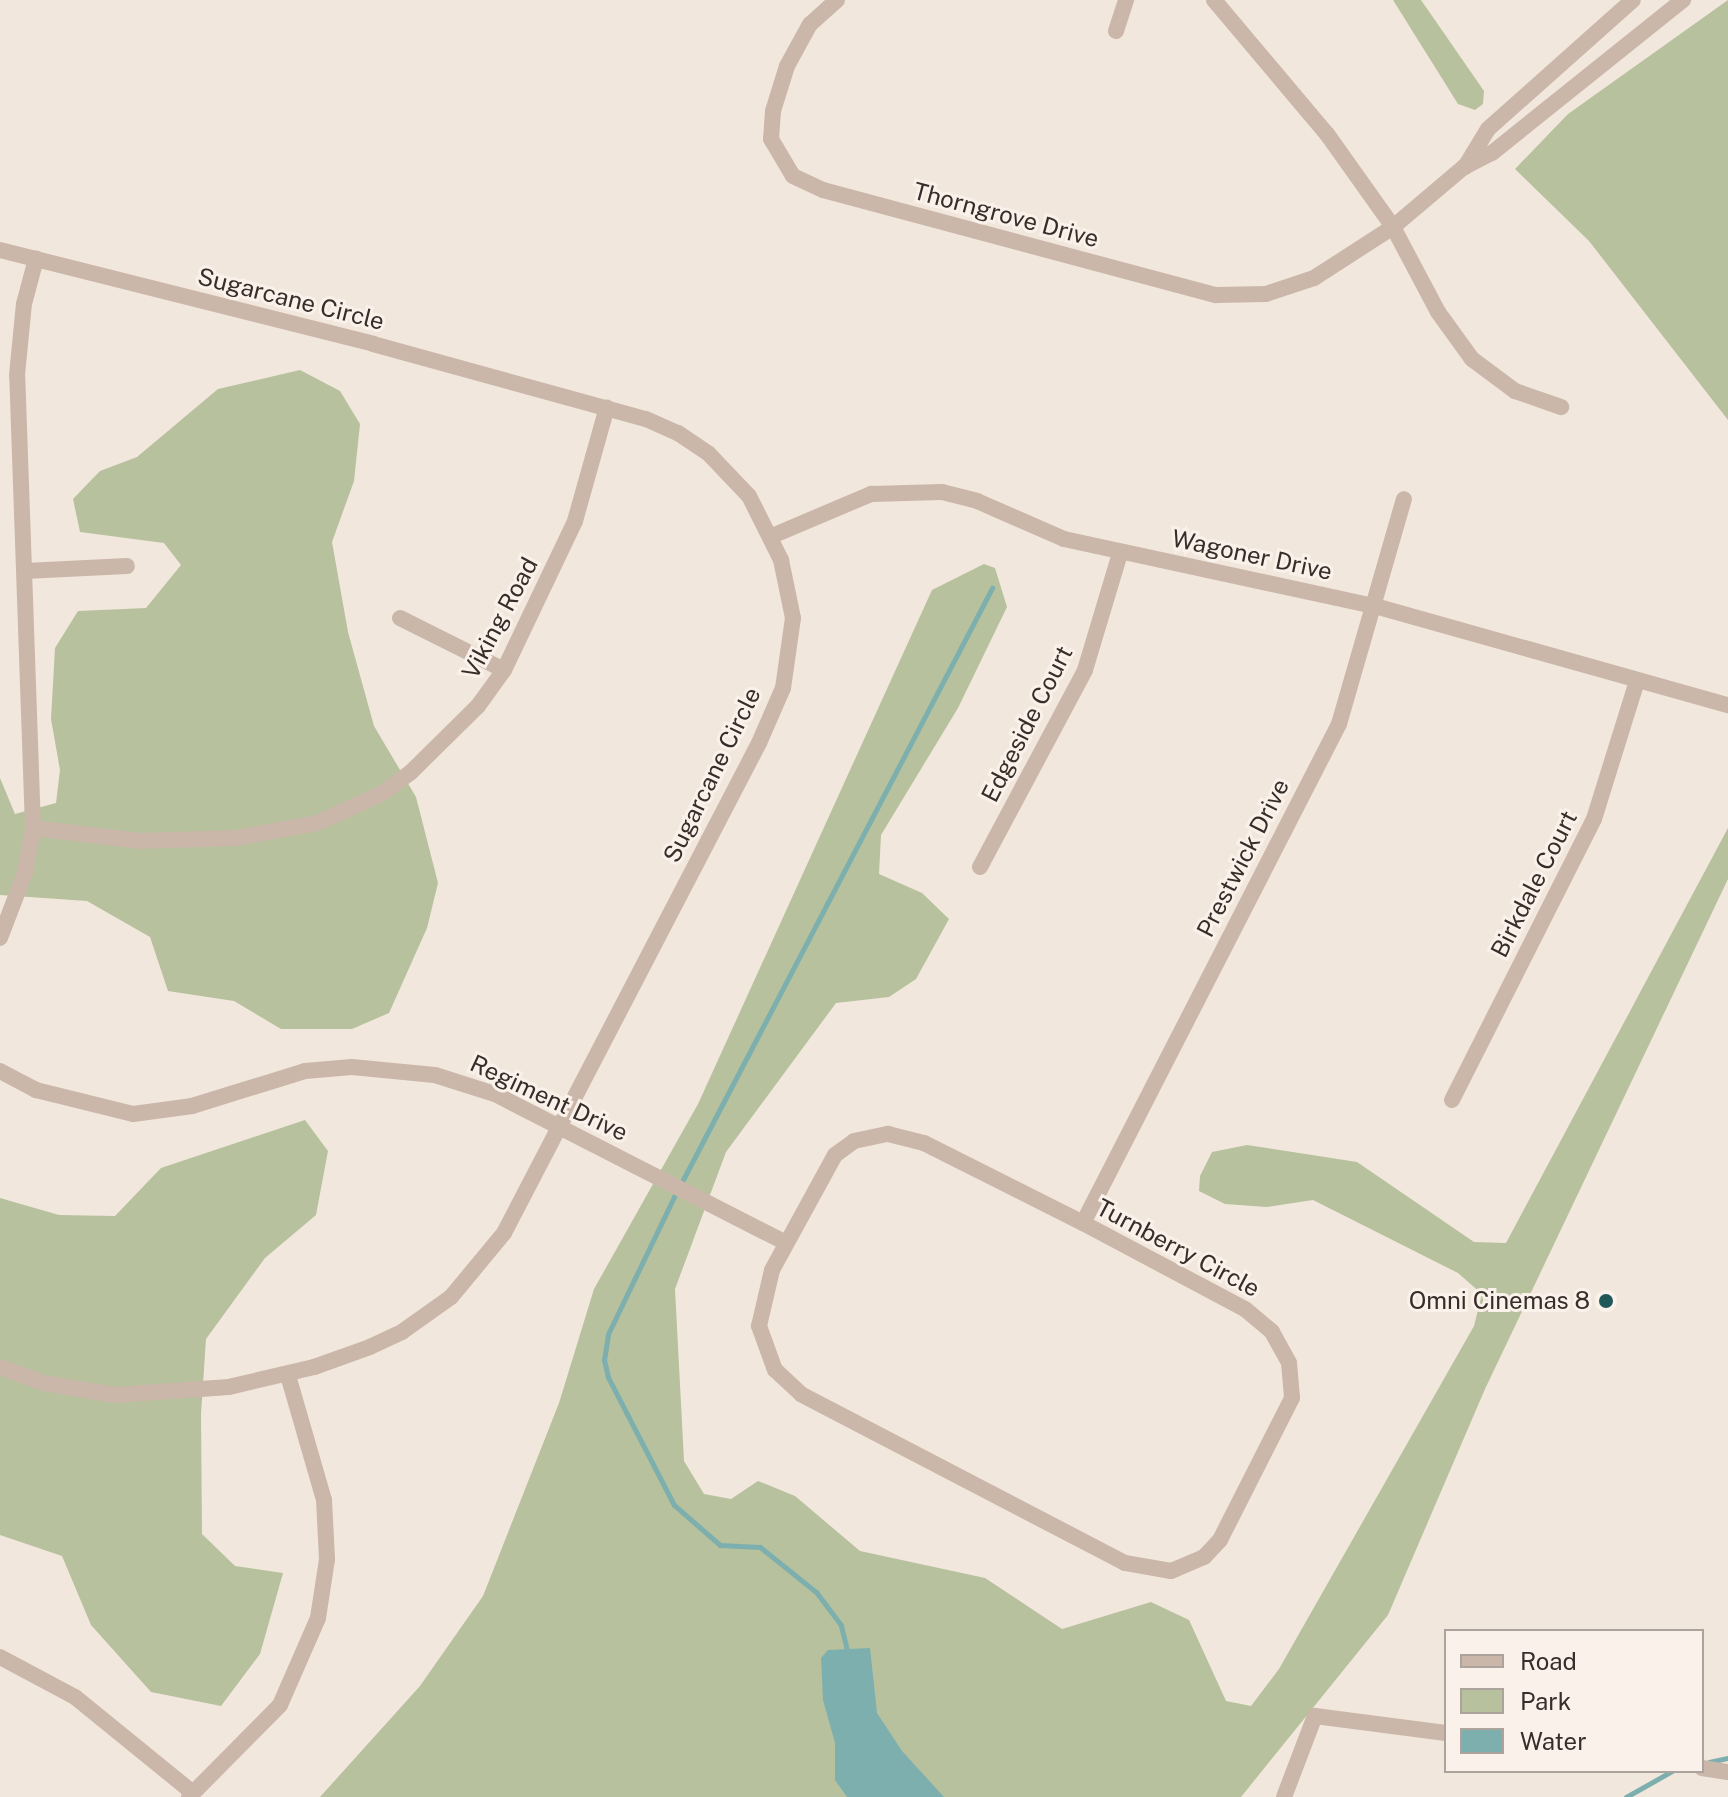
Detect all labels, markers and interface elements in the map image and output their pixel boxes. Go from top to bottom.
street label: Thorngrove Drive [910,176,1102,254]
street label: Sugarcane Circle [195,262,387,336]
street label: Wagoner Drive [1169,524,1335,586]
street label: Viking Road [456,552,544,684]
street label: Edgeside Court [975,641,1079,807]
street label: Sugarcane Circle [657,683,767,867]
street label: Prestwick Drive [1191,774,1295,942]
street label: Birkdale Court [1485,806,1583,962]
street label: Regiment Drive [466,1049,632,1147]
street label: Turnberry Circle [1091,1193,1265,1303]
place label: Omni Cinemas 8 [1409,1287,1590,1315]
marker: Omni Cinemas 8 [1597,1292,1615,1310]
legend [1444,1629,1704,1773]
text: Road [1520,1647,1577,1675]
text: Park [1520,1687,1571,1715]
text: Water [1520,1727,1587,1755]

